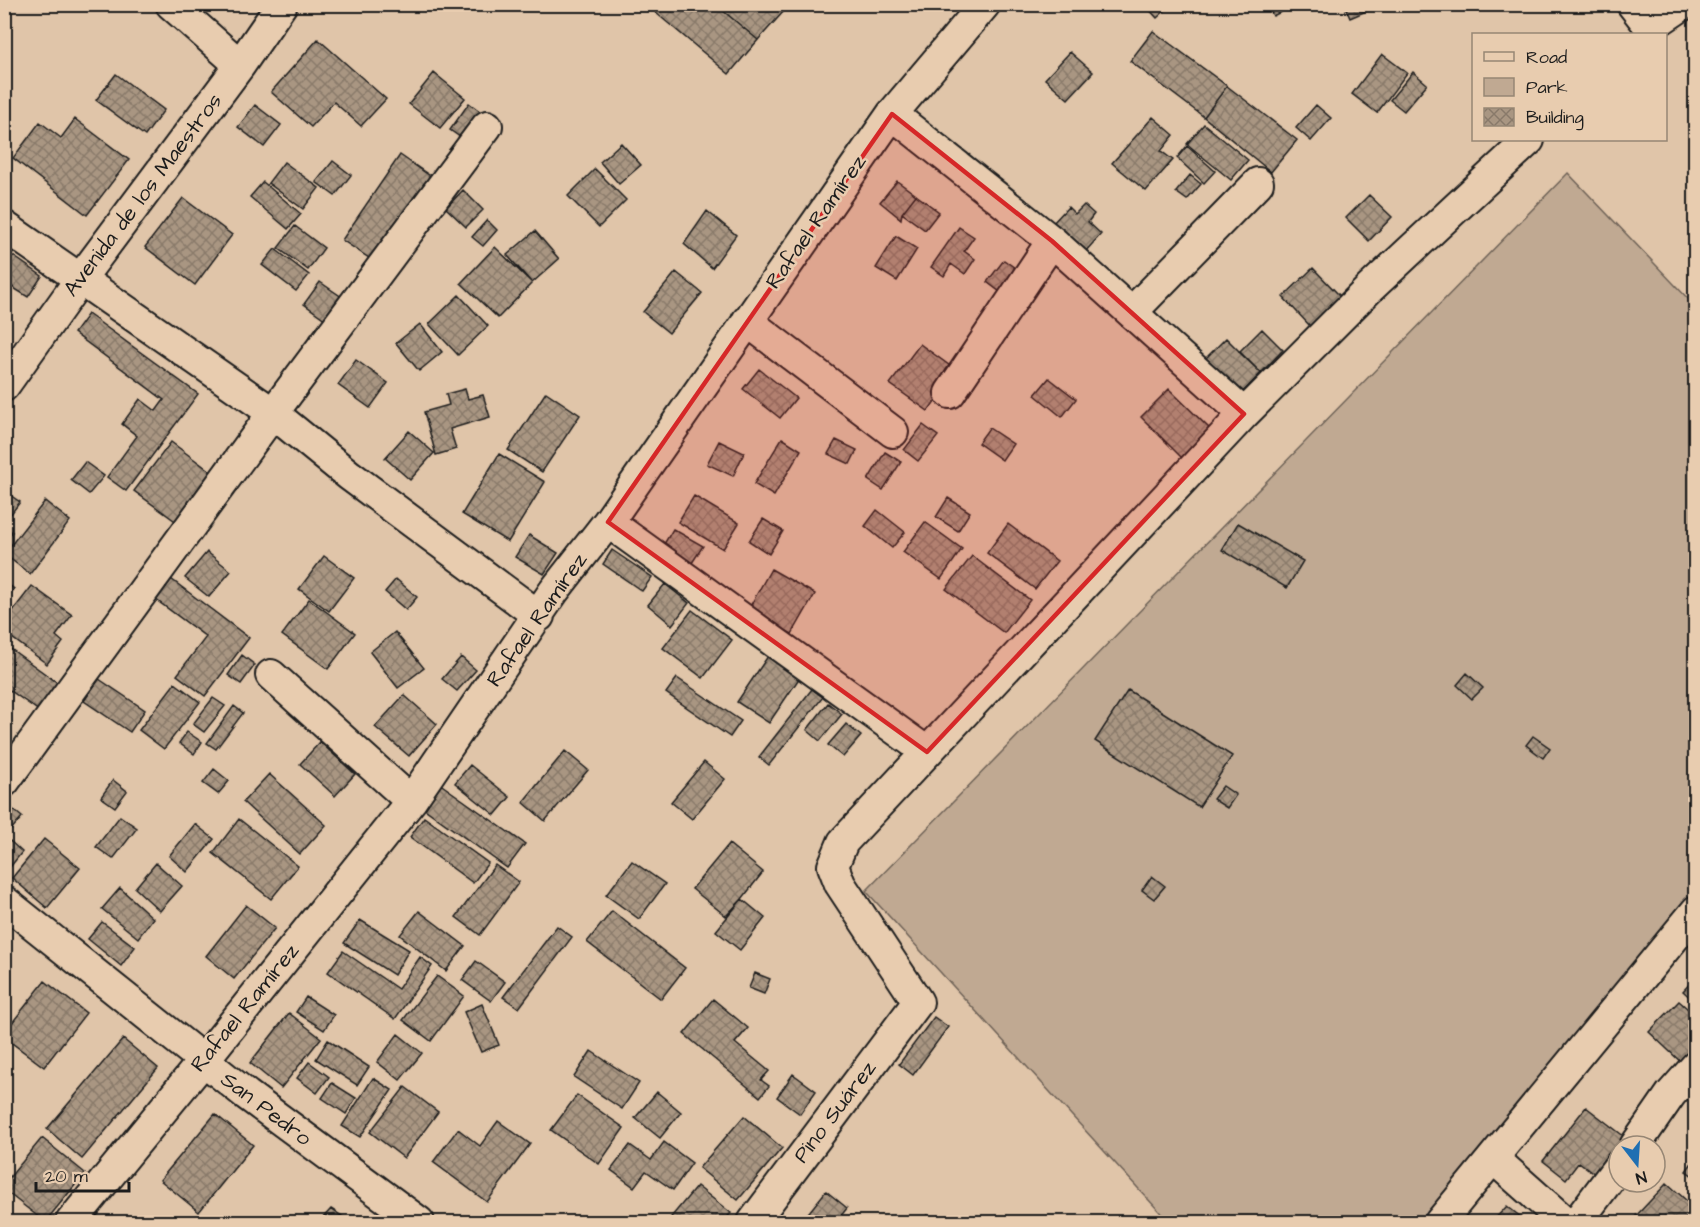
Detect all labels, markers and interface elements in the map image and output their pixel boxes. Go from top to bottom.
legend [1472,33,1667,141]
text: Road [1526,45,1567,70]
text: Park [1526,75,1568,100]
street label: Avenida de los Maestros [56,87,230,303]
text: Building [1526,105,1584,131]
street label: Rafael Ramírez [758,148,874,295]
street label: Rafael Ramírez [479,546,595,693]
street label: Rafael Ramírez [183,937,307,1079]
street label: Pino Suárez [786,1054,884,1170]
street label: San Pedro [214,1064,318,1154]
north arrow [1607,1134,1667,1194]
scale bar [36,1155,129,1193]
text: 20 m [45,1164,88,1189]
text: N [1633,1165,1649,1189]

